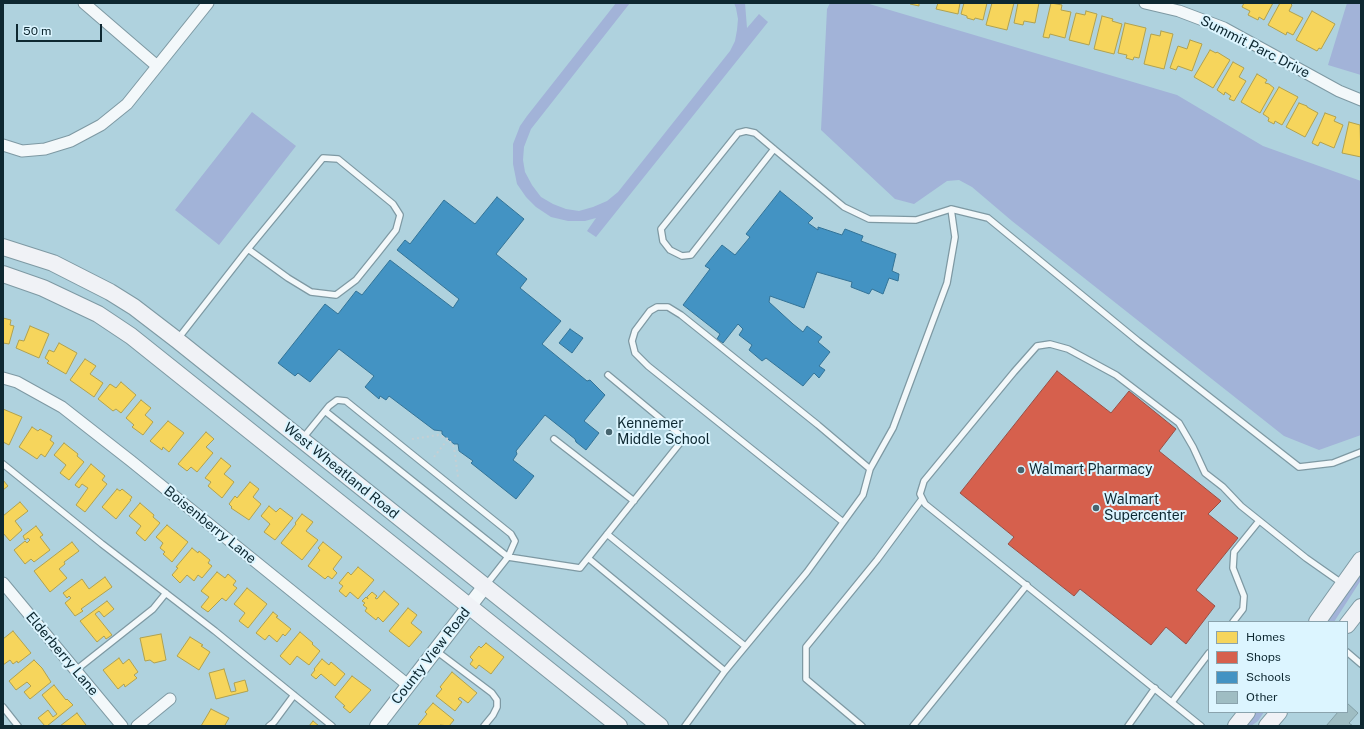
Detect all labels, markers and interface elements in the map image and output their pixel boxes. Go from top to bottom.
street label: Summit Parc Drive [1197,12,1313,82]
scale bar [18,16,104,42]
text: 50 m [23,24,51,38]
place label: Kennemer Middle School [617,416,710,448]
street label: West Wheatland Road [280,419,402,523]
marker: Kennemer Middle School [604,427,614,437]
place label: Walmart Pharmacy [1029,462,1153,478]
marker: Walmart Pharmacy [1016,465,1026,475]
street label: Boisenberry Lane [160,483,260,567]
place label: Walmart Supercenter [1104,492,1185,524]
marker: Walmart Supercenter [1091,503,1101,513]
street label: County View Road [388,604,474,708]
street label: Elderberry Lane [22,609,102,699]
legend [1208,621,1348,713]
text: Homes [1246,630,1285,644]
text: Shops [1246,650,1281,664]
text: Schools [1246,670,1291,684]
text: Other [1246,690,1278,704]

